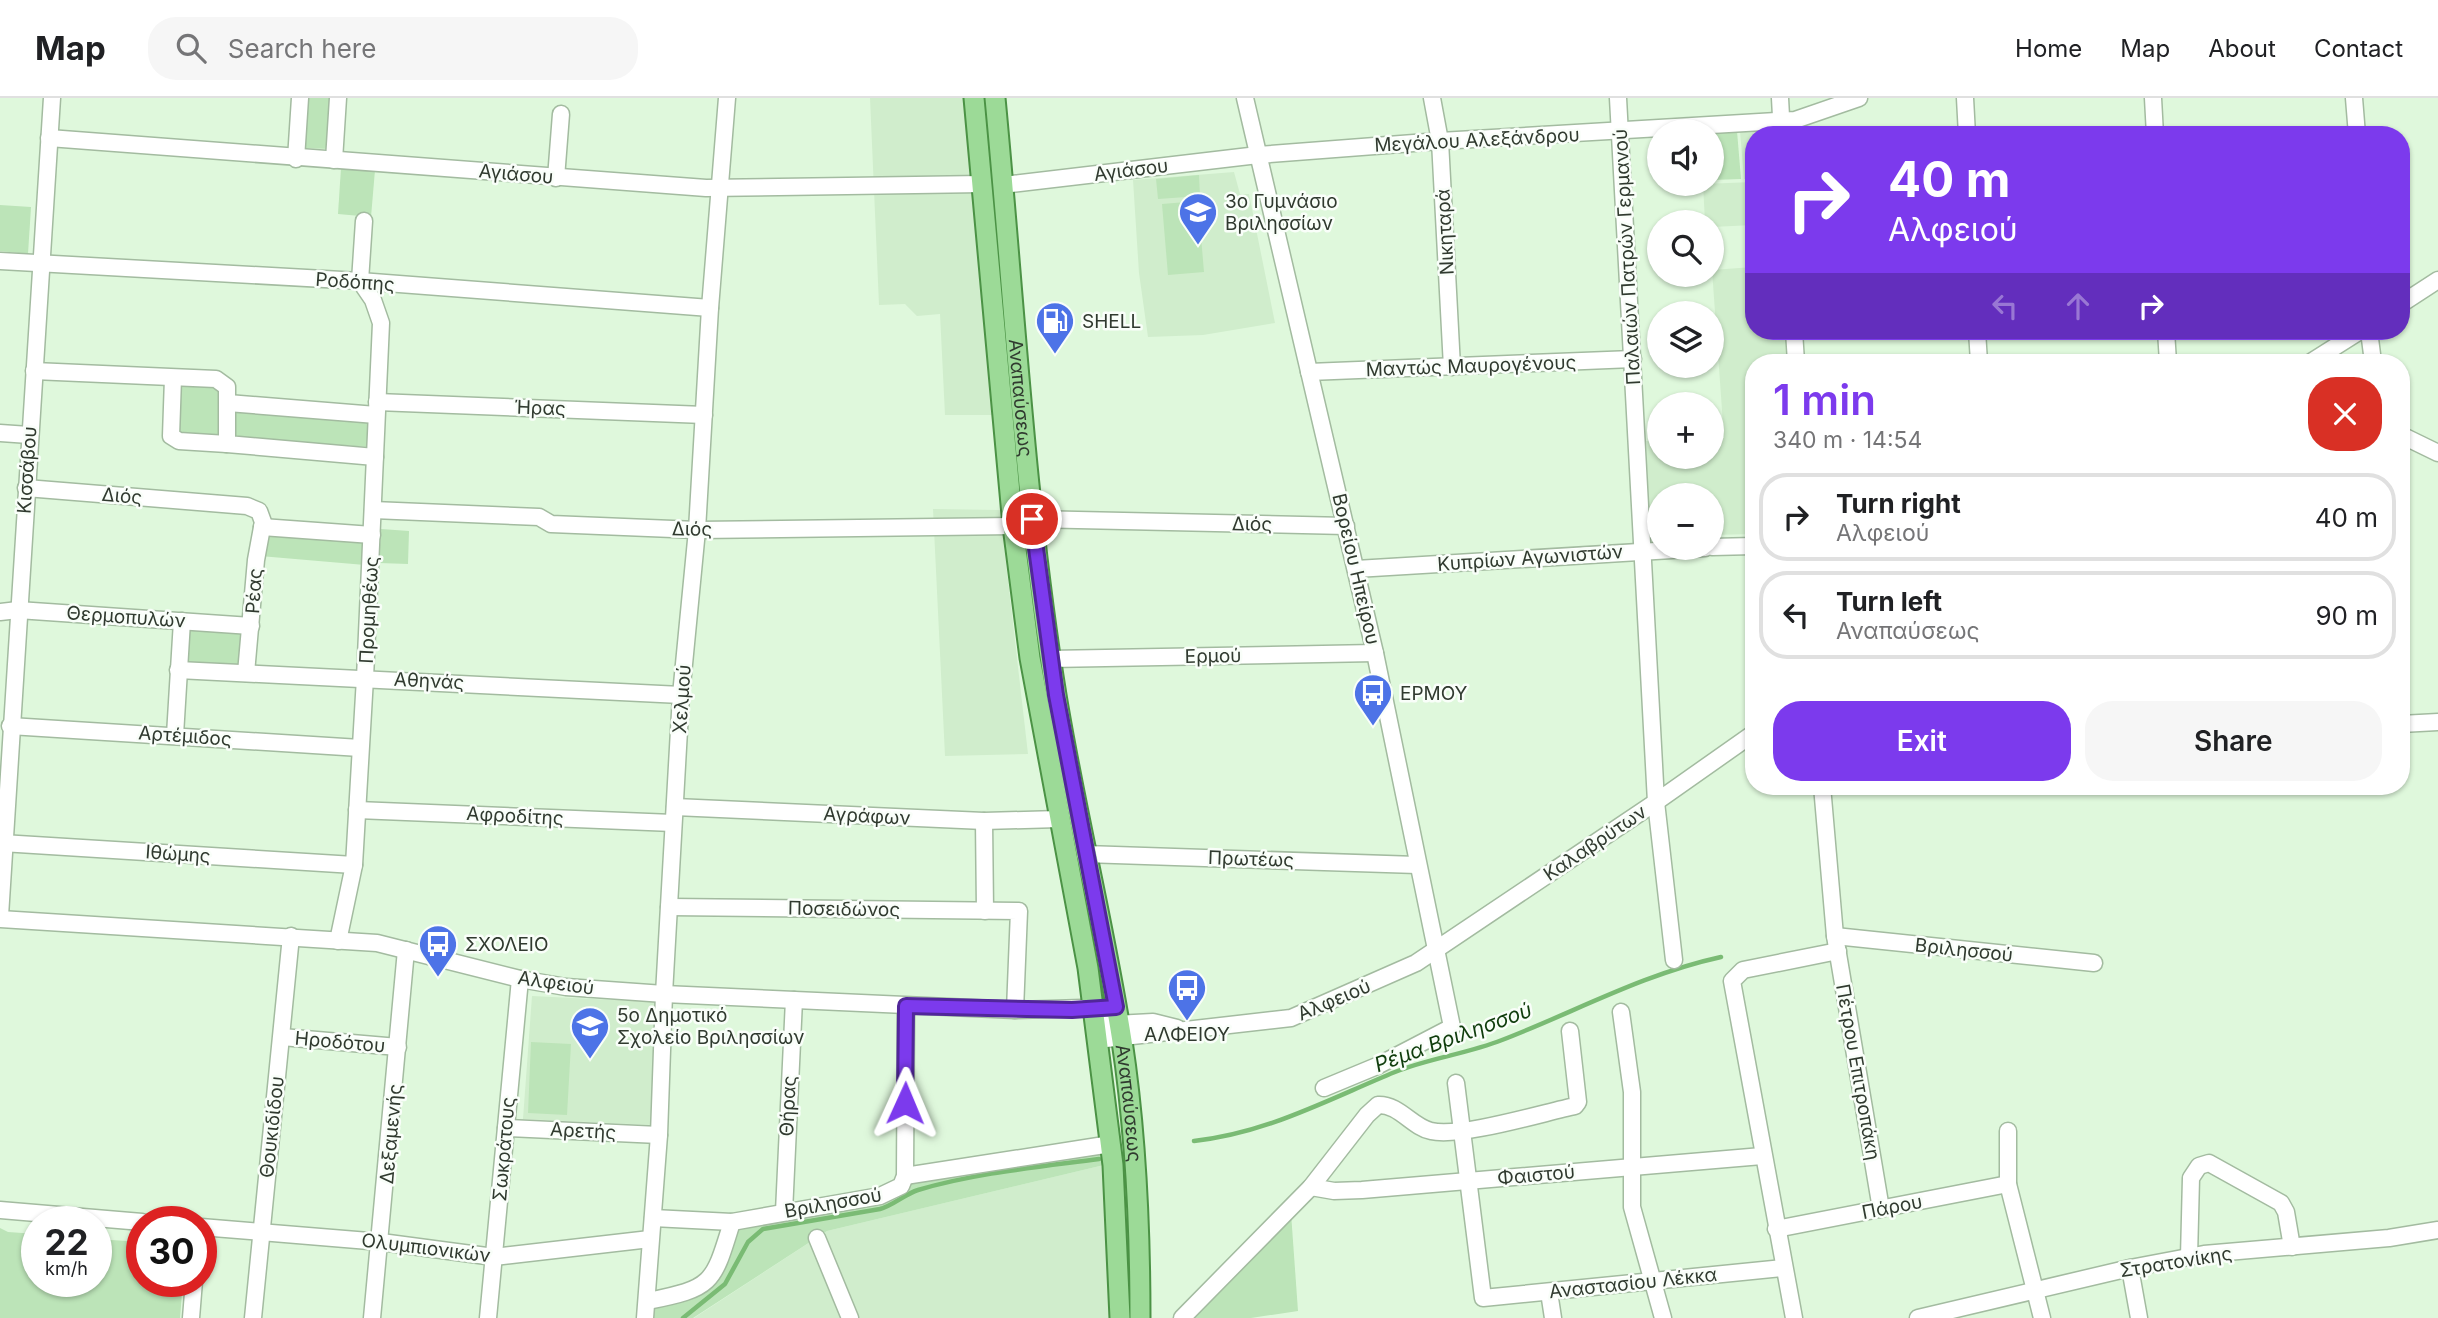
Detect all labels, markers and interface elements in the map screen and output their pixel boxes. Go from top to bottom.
search box [148,17,638,80]
text: Map [35,28,106,68]
icon: search [172,29,210,67]
text: Search here [228,33,376,64]
text: Home [2015,34,2082,63]
text: Map [2120,34,2170,63]
text: About [2208,34,2276,63]
text: Contact [2314,34,2403,63]
map controls [1647,119,1724,560]
button: sound [1647,119,1724,196]
street label: Μεγάλου Αλεξάνδρου [1374,123,1580,157]
street label: Παλαιών Πατρών Γερμανού [1609,128,1645,386]
text: 40 m [1888,150,2011,209]
street label: Αγιάσου [1092,154,1170,186]
icon: right [1773,154,1864,245]
street label: Αγιάσου [478,159,554,189]
street label: Νικηταρά [1431,188,1459,276]
place label: 3ο Γυμνάσιο Βριλησσίων [1225,190,1338,235]
school or university icon: 3ο Γυμνάσιο Βριλησσίων [1177,191,1219,246]
button: search [1647,210,1724,287]
text: Αλφειού [1888,210,2018,249]
street label: Ροδόπης [315,268,395,296]
icon: left [1986,287,2024,325]
icon: ahead [2059,287,2097,325]
icon: right [2132,287,2170,325]
fuel station icon: SHELL [1034,300,1076,355]
button: layers [1647,301,1724,378]
place label: SHELL [1082,310,1141,333]
street label: Αναπαύσεως [1004,338,1038,458]
street label: Μαντώς Μαυρογένους [1365,351,1577,381]
text: 1 min [1773,374,1876,425]
button: close [2308,377,2382,451]
button: + [1647,392,1724,469]
street label: Ήρας [514,396,566,420]
street label: Κισσάβου [12,425,42,515]
text: 340 m · 14:54 [1773,426,1922,454]
street label: Διός [101,483,143,509]
button: − [1647,483,1724,560]
text: Turn right [1836,488,1961,519]
pin [1002,489,1062,549]
street label: Βορείου Ηπείρου [1327,491,1385,647]
icon: right [1777,498,1815,536]
icon: arrive [1013,500,1051,538]
text: 40 m [2315,502,2378,533]
street label: Διός [1232,512,1272,536]
street label: Διός [672,517,712,541]
text: Αλφειού [1836,519,1929,547]
street label: Κυπρίων Αγωνιστών [1436,540,1624,576]
street label: Προμηθέως [355,556,383,664]
street label: Ρέας [241,567,267,615]
text: Turn left [1836,586,1942,617]
icon: left [1777,596,1815,634]
text: 90 m [2315,600,2378,631]
street label: Θερμοπυλών [66,601,186,633]
text: Αναπαύσεως [1836,617,1980,645]
street label: Ερμού [1184,644,1242,668]
street label: Χελμού [668,664,696,734]
street label: Αθηνάς [393,668,465,694]
bus stop icon: ΕΡΜΟΥ [1352,672,1394,727]
place label: ΕΡΜΟΥ [1400,682,1468,705]
button: Exit [1773,701,2071,781]
button: Share [2085,701,2382,781]
street label: Αρτέμιδος [138,721,232,751]
street label: Καλαβρύτων [1539,800,1651,886]
street label: Αφροδίτης [466,802,564,830]
street label: Αγράφων [823,802,911,830]
street label: Ιθώμης [145,840,211,868]
street label: Πρωτέως [1208,846,1294,872]
street label: Ποσειδώνος [788,897,900,921]
bus stop icon: ΣΧΟΛΕΙΟ [417,923,459,978]
place label: ΣΧΟΛΕΙΟ [465,933,548,956]
street label: Βριλησσού [1914,933,2014,967]
street label: Αλφειού [516,966,596,1000]
bus stop icon: ΑΛΦΕΙΟΥ [1166,967,1208,1022]
street label: Αλφειού [1294,974,1374,1026]
street label: Πέτρου Επιτροπάκη [1831,982,1885,1162]
water label: Ρέμα Βριλησσού [1371,997,1535,1077]
place label: 5ο Δημοτικό Σχολείο Βριλησσίων [617,1004,804,1049]
school or university icon: 5ο Δημοτικό Σχολείο Βριλησσίων [569,1005,611,1060]
place label: ΑΛΦΕΙΟΥ [1144,1023,1230,1046]
street label: Ηροδότου [294,1027,386,1057]
street label: Αναπαύσεως [1111,1042,1147,1163]
position arrow [868,1066,942,1140]
street label: Θουκιδίδου [255,1075,289,1179]
street label: Θήρας [775,1075,801,1137]
street label: Δεξαμενής [375,1083,407,1185]
street label: Σωκράτους [488,1096,520,1202]
street label: Αρετής [549,1118,617,1144]
street label: Φαιστού [1496,1160,1576,1190]
street label: Βριλησσού [783,1183,883,1223]
street label: Πάρου [1860,1190,1924,1224]
speed limit sign: 30 [126,1206,217,1297]
text: 22 [44,1221,89,1263]
street label: Ολυμπιονικών [360,1229,492,1267]
street label: Στρατονίκης [2118,1242,2234,1282]
text: km/h [45,1258,88,1279]
street label: Αναστασίου Λέκκα [1548,1263,1718,1303]

